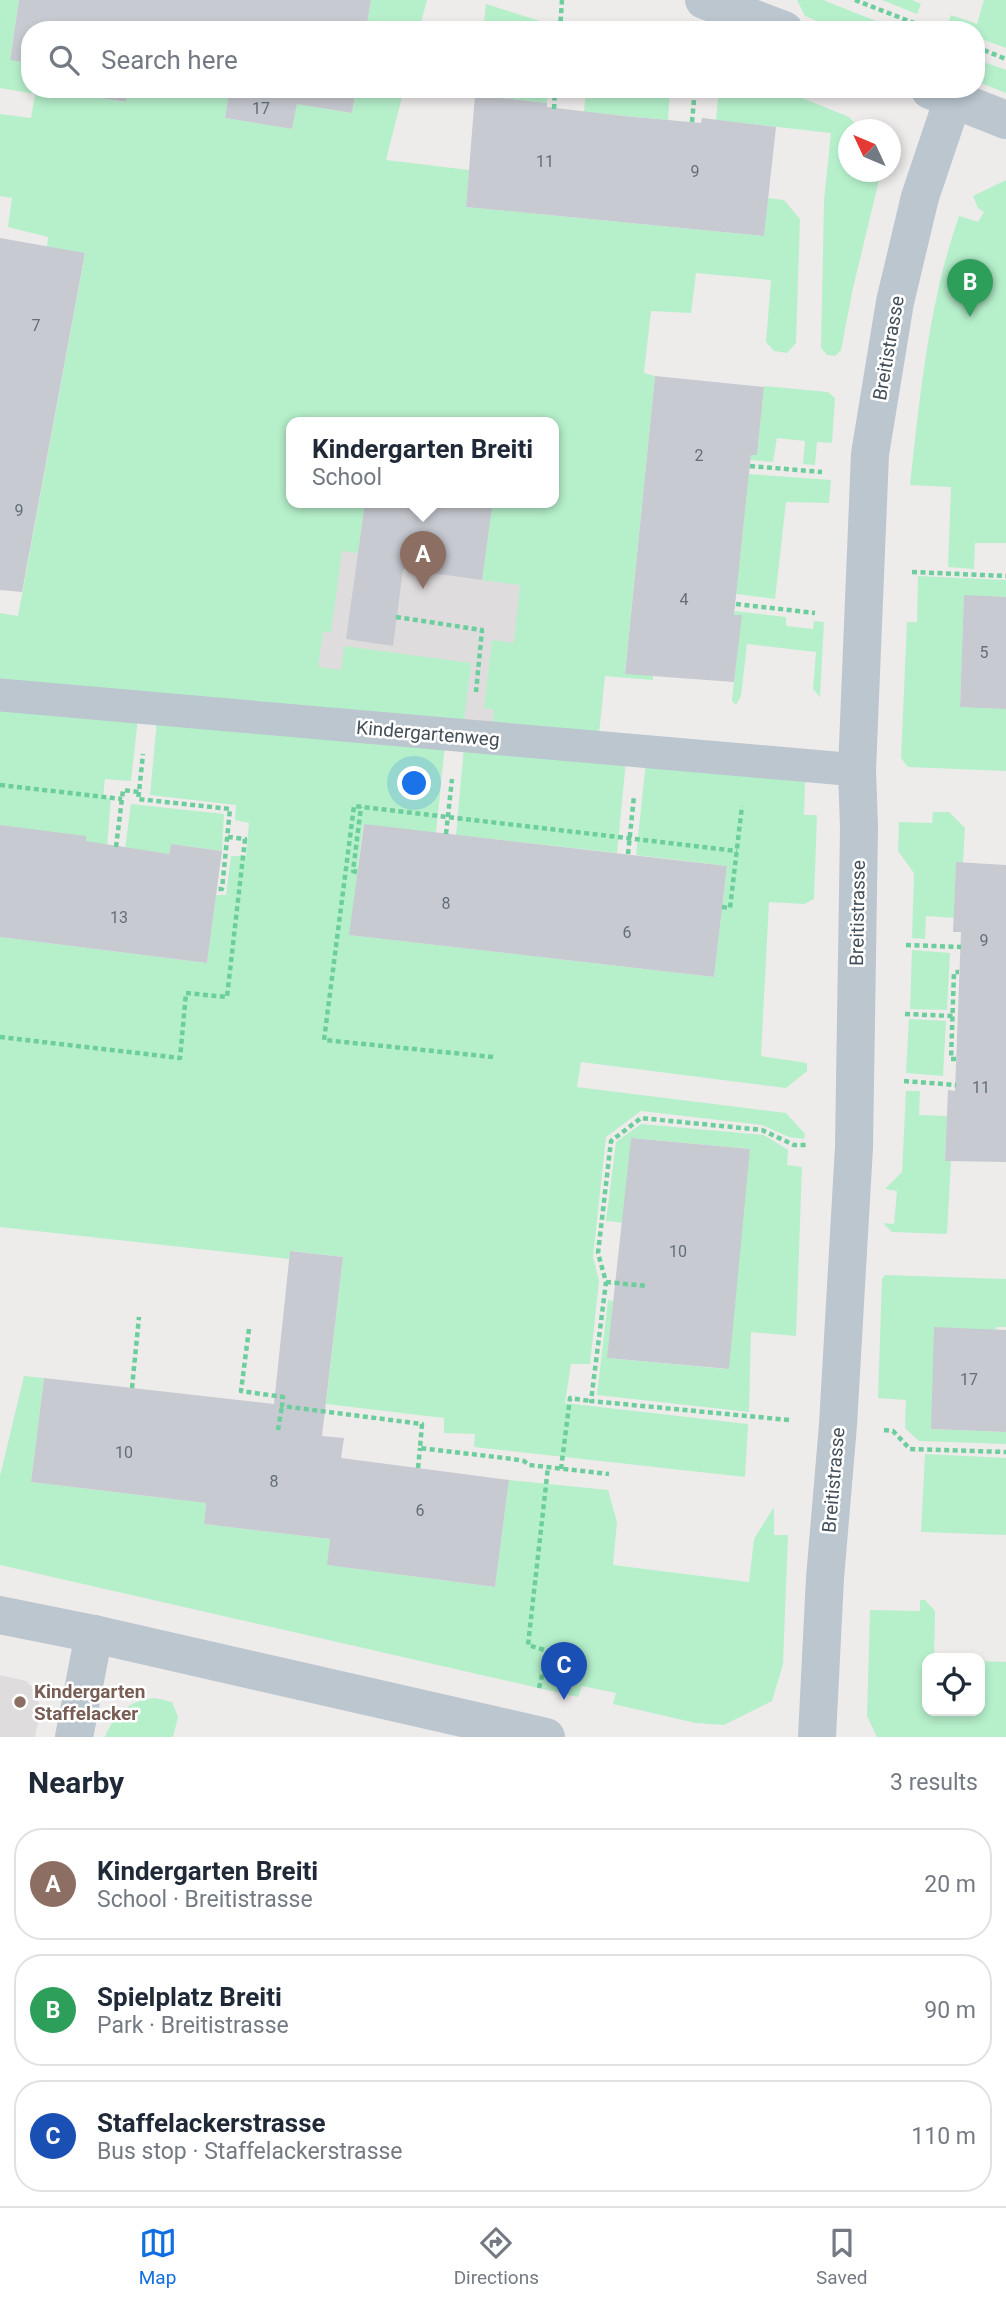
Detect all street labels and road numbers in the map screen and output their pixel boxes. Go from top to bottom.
street label: Breitistrasse [868,294,909,402]
street label: Kindergartenweg [355,716,501,751]
street label: Breitistrasse [845,860,870,966]
street label: Breitistrasse [817,1426,850,1534]

